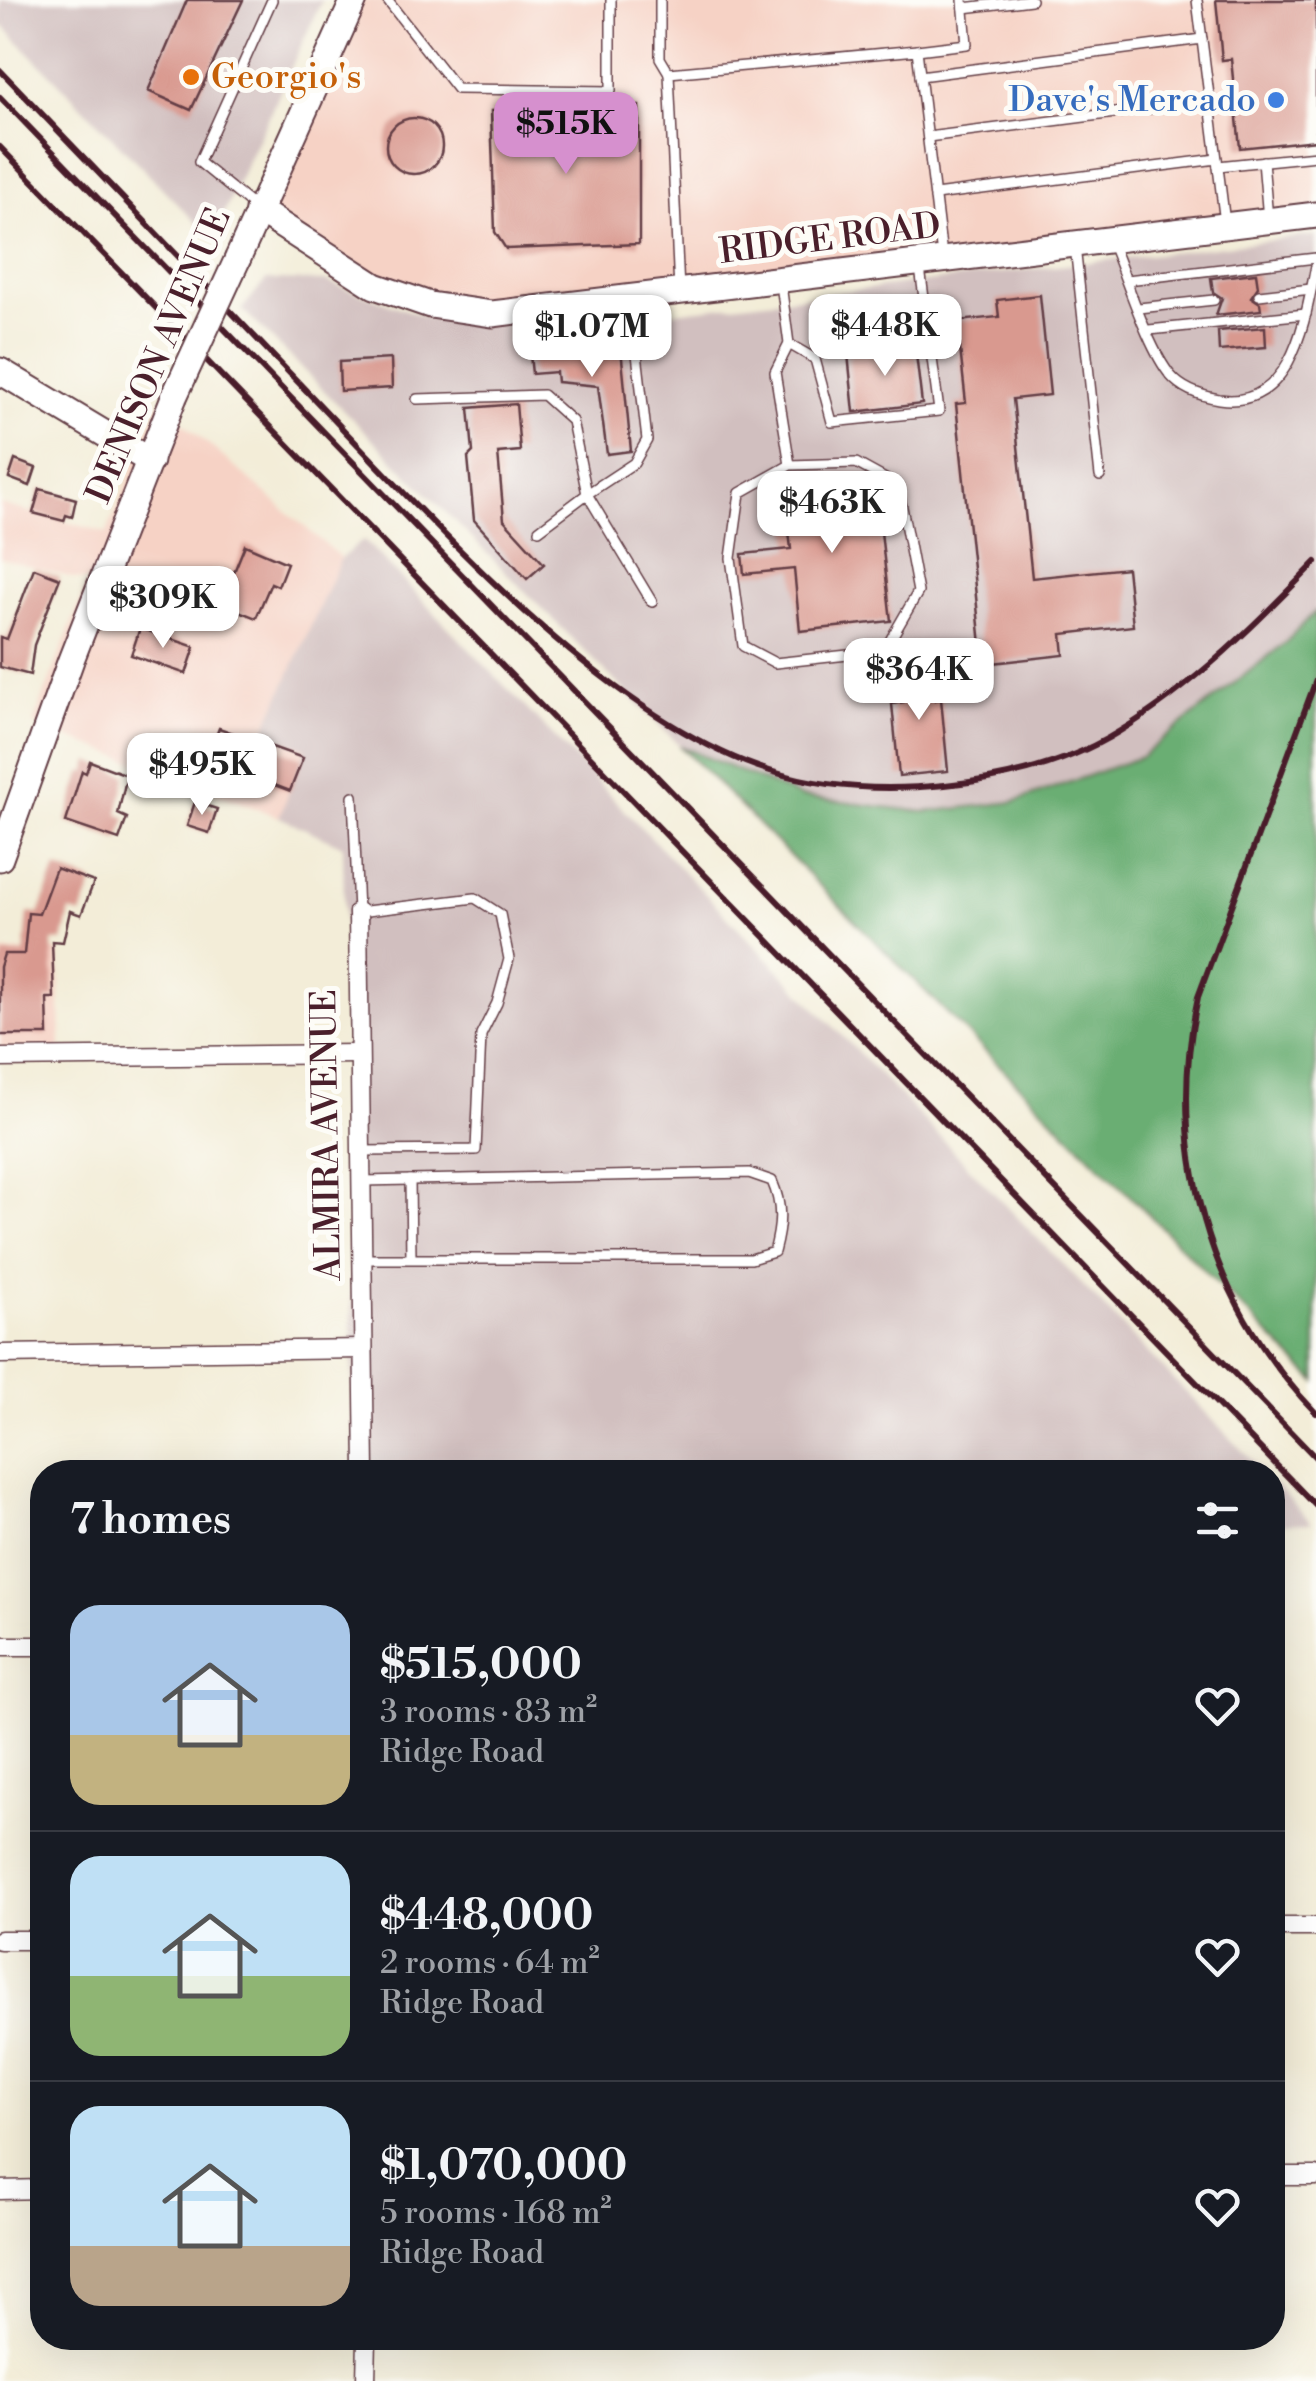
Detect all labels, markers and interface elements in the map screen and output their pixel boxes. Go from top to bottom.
place label: Georgio's [211,56,362,99]
marker: Georgio's [180,66,202,88]
place label: Dave's Mercado [1008,79,1256,122]
marker: Dave's Mercado [1265,89,1287,111]
pin: $515K [496,92,636,177]
text: $515K [516,104,616,144]
street label: DENISON AVENUE [77,202,241,510]
street label: RIDGE ROAD [717,204,943,274]
pin: $448K [815,294,955,379]
pin: $1.07M [511,295,673,380]
text: $448K [831,306,939,346]
text: $1.07M [535,307,649,347]
pin: $463K [762,471,902,556]
text: $463K [779,483,885,523]
pin: $309K [93,566,233,651]
text: $309K [109,578,217,618]
pin: $364K [849,638,989,723]
text: $364K [866,650,972,690]
pin: $495K [132,733,272,818]
text: $495K [149,745,255,785]
street label: ALMIRA AVENUE [303,989,351,1282]
icon: filters [1190,1493,1245,1548]
text: 7 homes [70,1494,231,1547]
text: $515,000 [380,1639,582,1692]
icon: home [150,1645,270,1765]
icon: heart [1190,1678,1245,1733]
text: 3 rooms · 83 m² [380,1692,597,1732]
text: Ridge Road [380,1732,544,1772]
text: $448,000 [380,1890,593,1943]
icon: home [150,1896,270,2016]
icon: heart [1190,1929,1245,1984]
text: 2 rooms · 64 m² [380,1943,600,1983]
text: Ridge Road [380,1983,544,2023]
text: $1,070,000 [380,2140,627,2193]
icon: home [150,2146,270,2266]
icon: heart [1190,2179,1245,2234]
text: 5 rooms · 168 m² [380,2193,612,2233]
text: Ridge Road [380,2233,544,2273]

